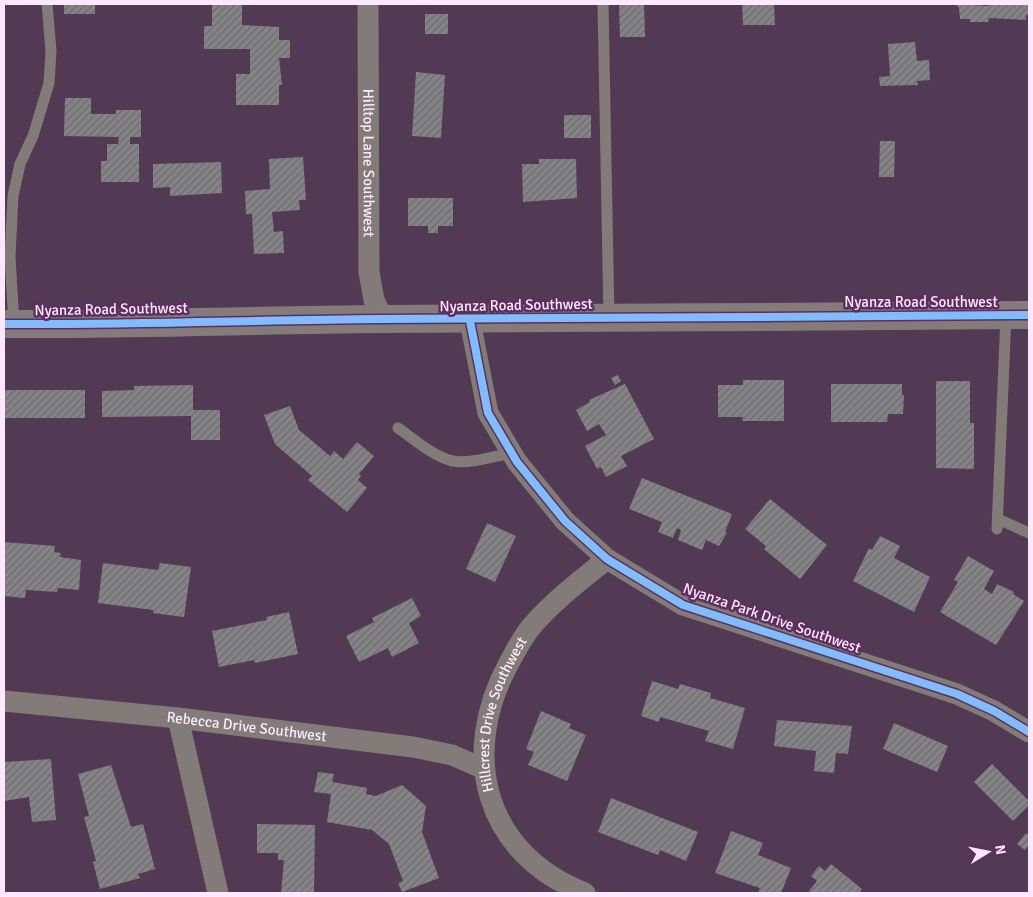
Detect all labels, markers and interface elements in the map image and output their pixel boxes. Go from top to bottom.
street label: Hilltop Lane Southwest [359,89,378,237]
street label: Nyanza Road Southwest [844,293,998,311]
street label: Nyanza Road Southwest [439,295,593,315]
street label: Nyanza Road Southwest [34,299,188,319]
street label: Nyanza Park Drive Southwest [681,579,863,657]
street label: Hillcrest Drive Southwest [475,634,531,794]
street label: Rebecca Drive Southwest [166,708,328,745]
north arrow [963,827,1013,877]
text: N [991,844,1010,856]

